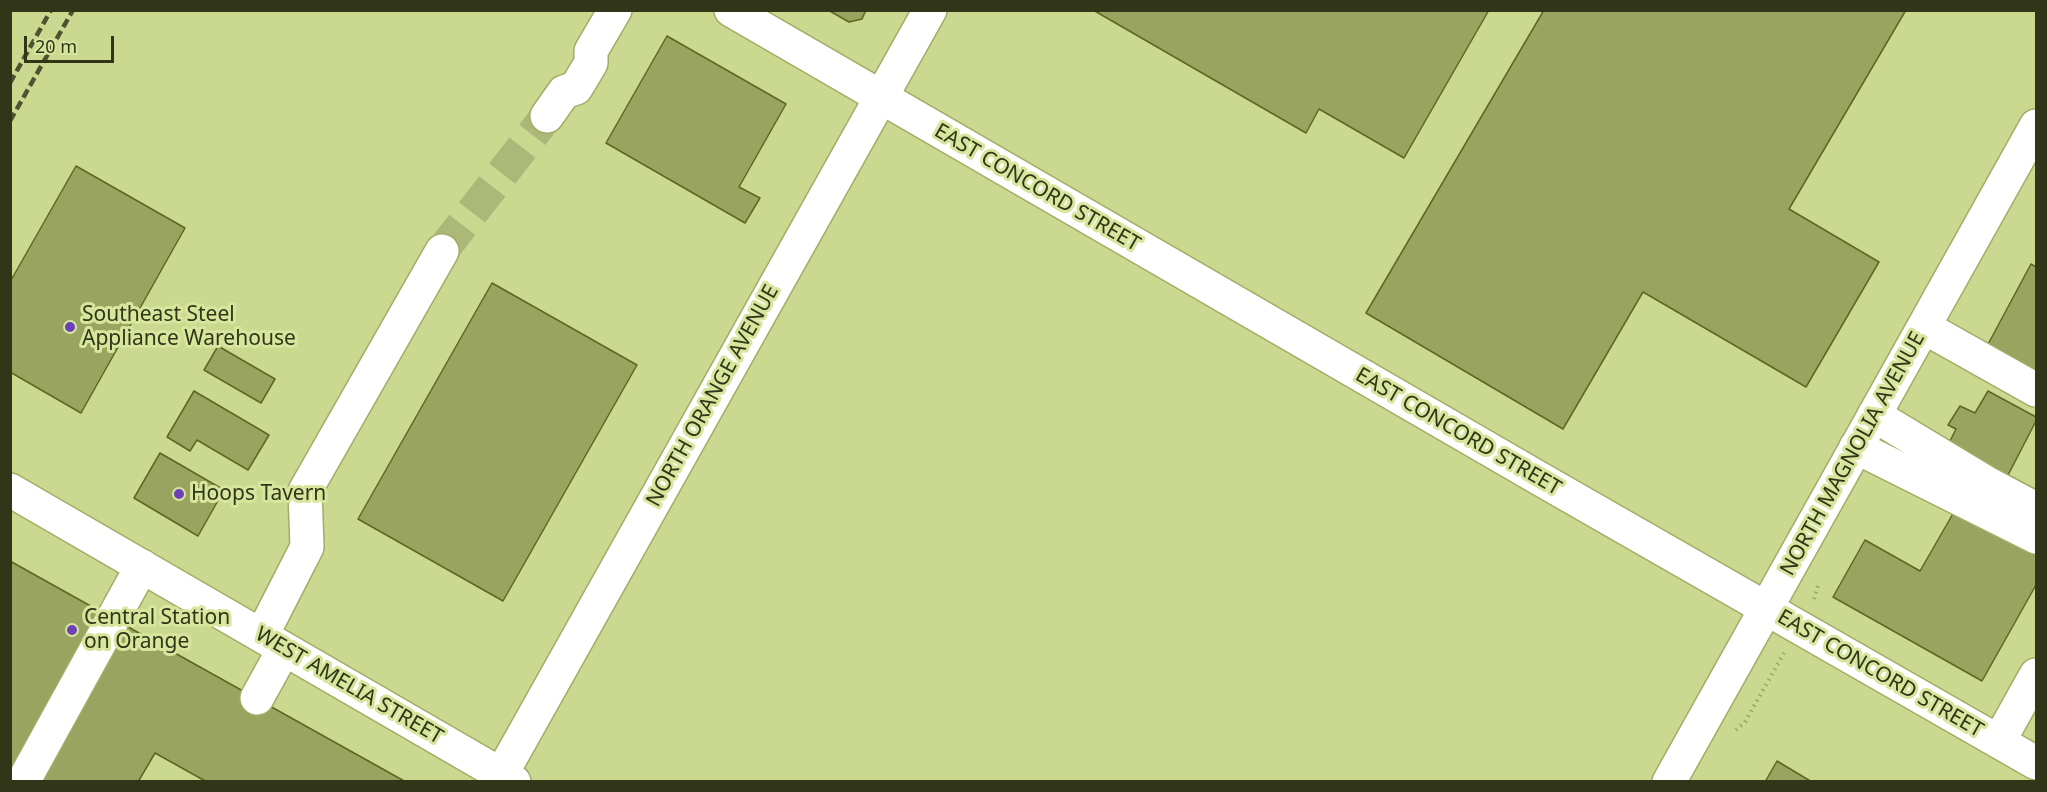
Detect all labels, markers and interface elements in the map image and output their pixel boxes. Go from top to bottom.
scale bar [27,24,117,62]
text: 20 m [35,34,77,58]
street label: EAST CONCORD STREET [930,119,1144,257]
street label: NORTH ORANGE AVENUE [642,281,784,511]
place label: Southeast Steel Appliance Warehouse [82,302,296,352]
marker: Southeast Steel Appliance Warehouse [63,320,77,334]
street label: NORTH MAGNOLIA AVENUE [1775,328,1931,580]
street label: EAST CONCORD STREET [1351,363,1565,501]
place label: Hoops Tavern [191,481,326,507]
marker: Hoops Tavern [172,487,186,501]
place label: Central Station on Orange [84,605,230,655]
street label: EAST CONCORD STREET [1773,605,1987,743]
street label: WEST AMELIA STREET [251,622,447,750]
marker: Central Station on Orange [65,623,79,637]

